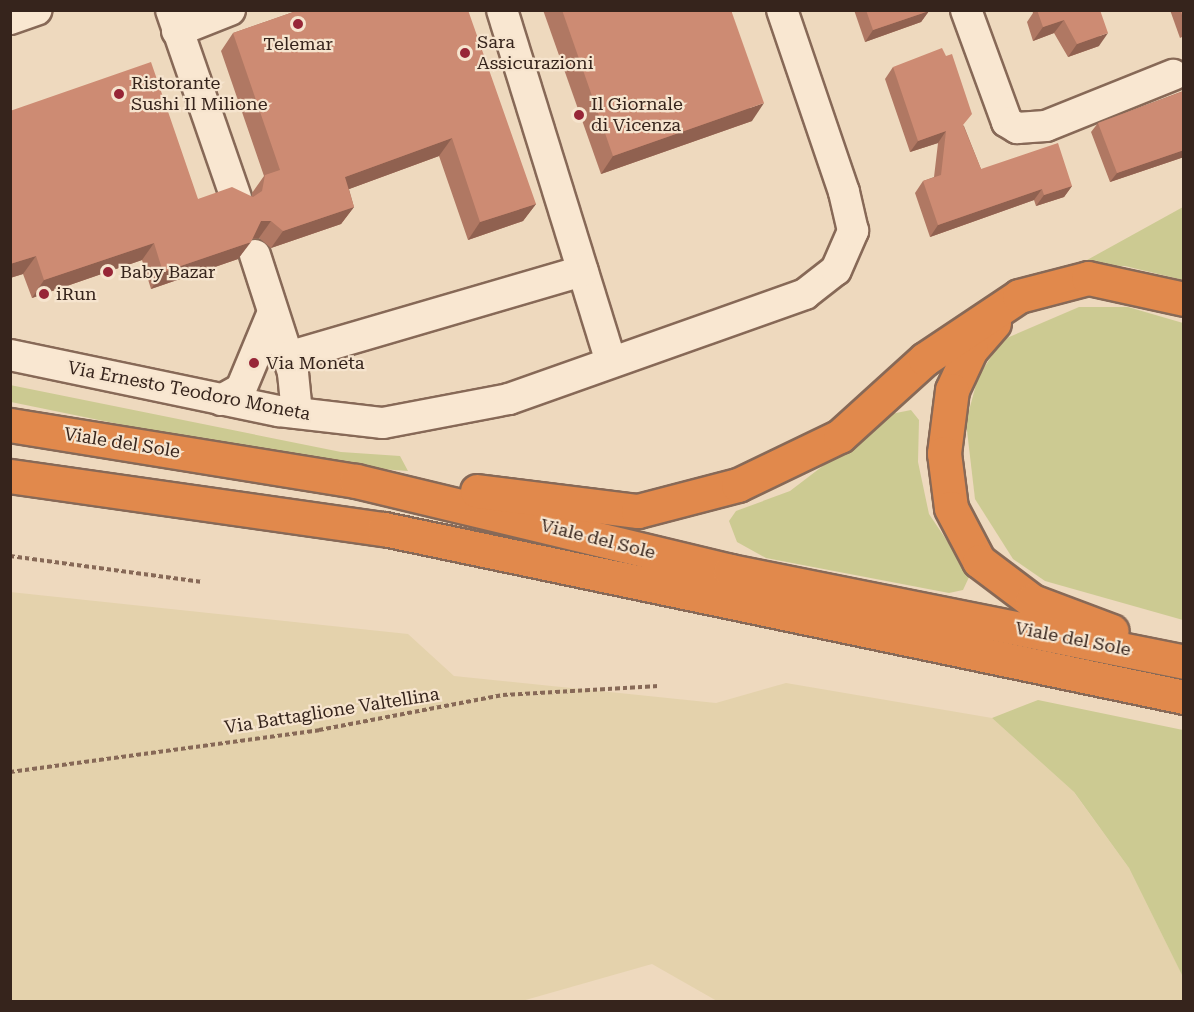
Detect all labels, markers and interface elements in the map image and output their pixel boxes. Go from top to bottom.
marker: Telemar [291,17,305,31]
place label: Sara Assicurazioni [477,32,593,74]
place label: Telemar [263,33,333,55]
marker: Sara Assicurazioni [458,46,472,60]
place label: Ristorante Sushi Il Milione [131,73,268,116]
marker: Ristorante Sushi Il Milione [112,87,126,101]
place label: Il Giornale di Vicenza [591,94,683,136]
marker: Il Giornale di Vicenza [572,108,586,122]
place label: Baby Bazar [120,261,215,283]
marker: Baby Bazar [101,265,115,279]
place label: iRun [56,283,97,305]
marker: iRun [37,287,51,301]
place label: Via Moneta [266,352,365,374]
marker: Via Moneta [247,356,261,370]
street label: Via Ernesto Teodoro Moneta [66,357,312,425]
street label: Viale del Sole [62,423,182,463]
street label: Viale del Sole [538,514,658,564]
street label: Viale del Sole [1013,617,1133,661]
street label: Via Battaglione Valtellina [223,683,441,739]

